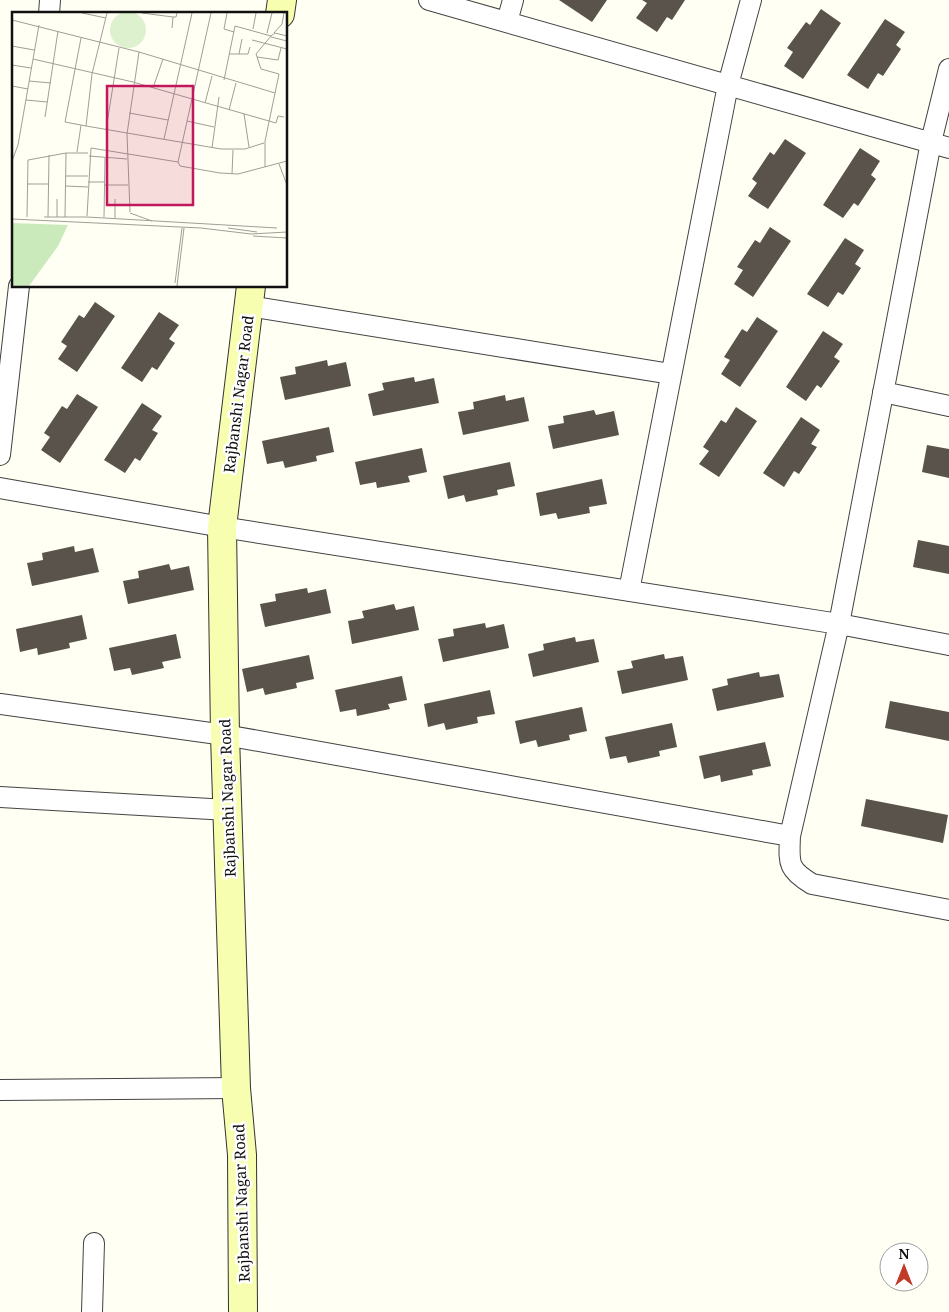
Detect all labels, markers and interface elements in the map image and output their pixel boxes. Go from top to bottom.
inset map [12,12,288,288]
street label: Rajbanshi Nagar Road [218,314,258,474]
street label: Rajbanshi Nagar Road [214,718,240,878]
street label: Rajbanshi Nagar Road [228,1123,254,1283]
north arrow [879,1242,929,1292]
text: N [898,1244,910,1263]

